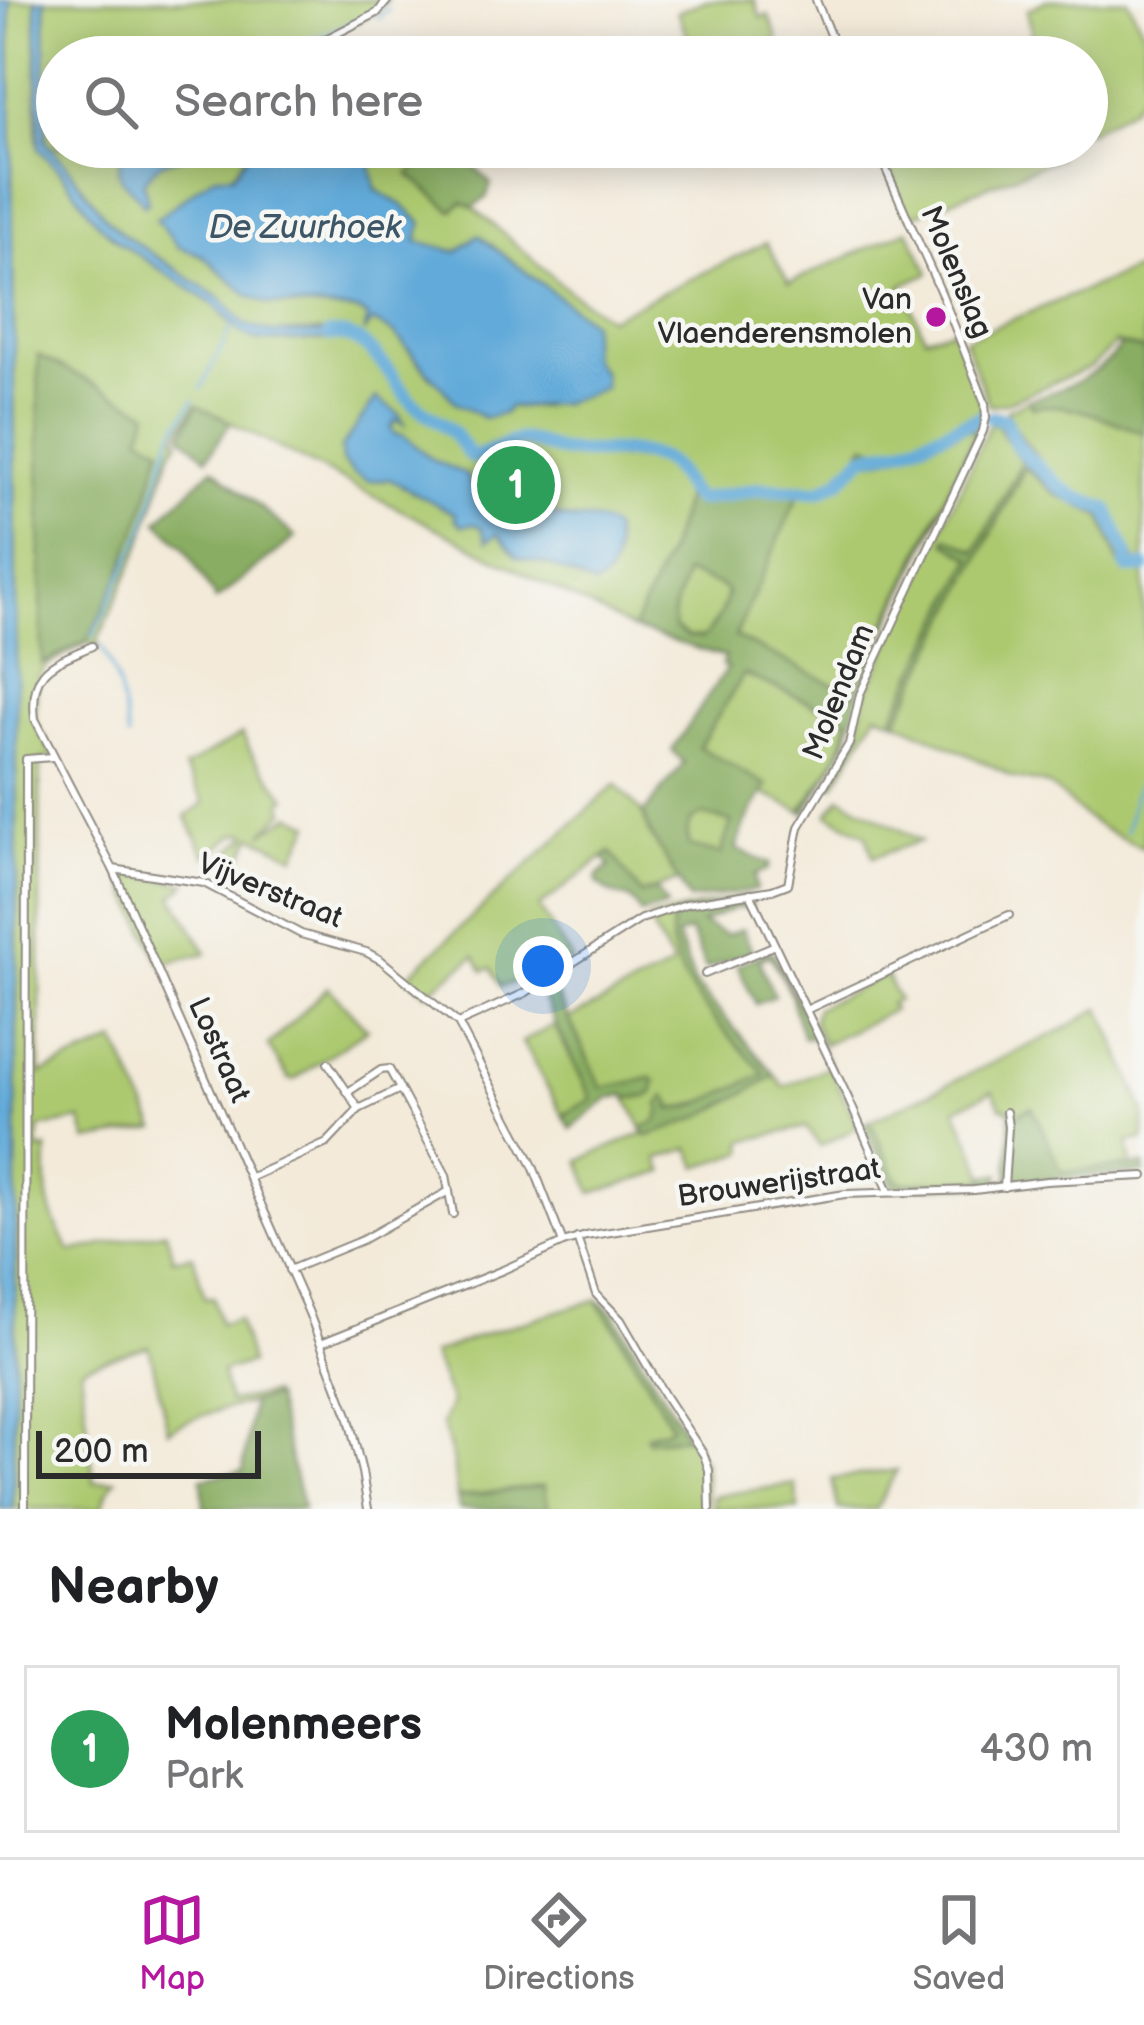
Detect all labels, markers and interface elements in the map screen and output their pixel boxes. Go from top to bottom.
search box [36,36,1108,168]
icon: search [78,69,144,135]
text: Search here [174,75,423,130]
street label: Molenslag [912,201,1000,343]
water label: De Zuurhoek [209,208,402,248]
place label: Van Vlaenderensmolen [657,282,912,352]
marker: Van Vlaenderensmolen [923,304,949,330]
pin: 1 [477,440,555,530]
street label: Molendam [796,619,882,765]
street label: Vijverstraat [192,846,348,936]
your location [513,936,573,996]
street label: Lostraat [180,992,258,1108]
street label: Brouwerijstraat [675,1151,883,1215]
scale bar [36,1425,261,1478]
text: 200 m [54,1432,148,1472]
text: Nearby [48,1557,219,1618]
text: Molenmeers [165,1698,422,1753]
text: 1 [82,1726,98,1773]
text: 430 m [980,1726,1093,1773]
text: Park [165,1753,243,1800]
tab: Map [139,1887,205,1999]
tab: Directions [483,1887,635,1999]
tab: Saved [912,1887,1005,1999]

